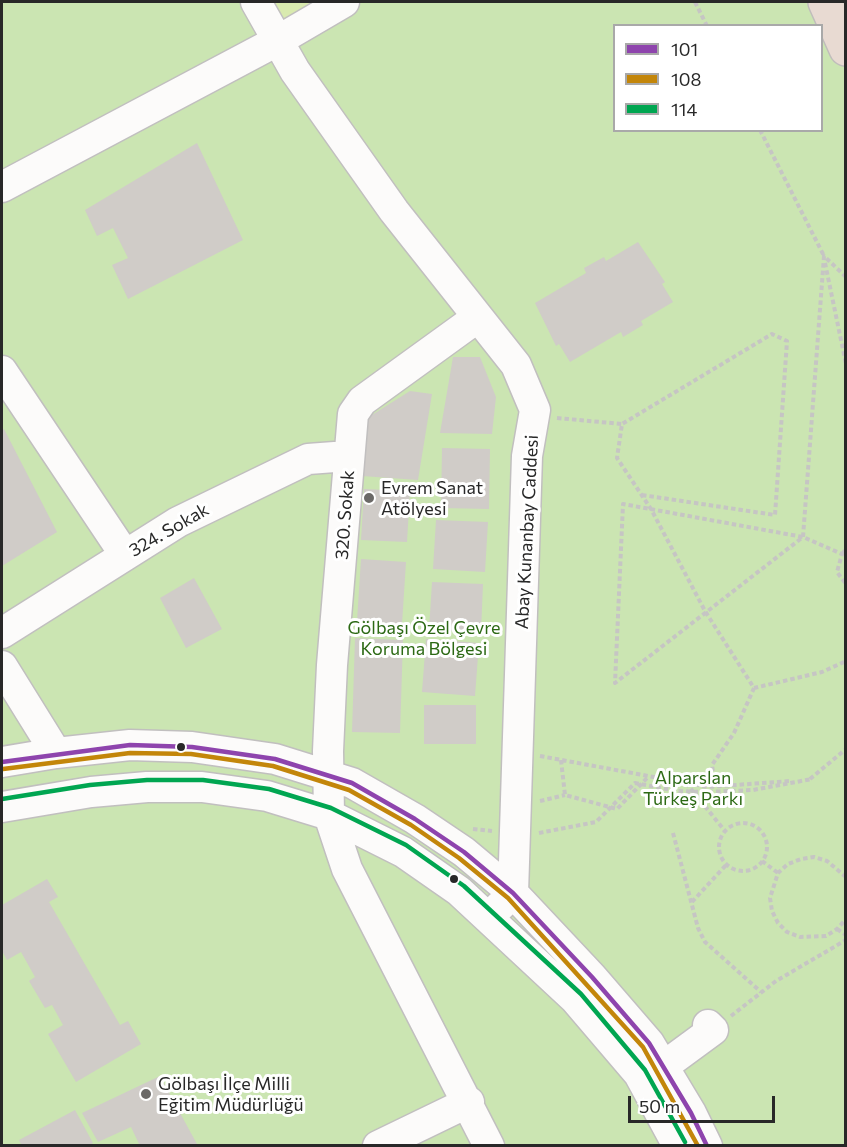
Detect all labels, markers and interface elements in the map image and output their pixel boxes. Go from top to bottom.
legend [613,24,823,132]
text: 101 [671,38,698,60]
text: 108 [671,68,701,90]
text: 114 [671,98,697,120]
street label: Abay Kunanbay Caddesi [511,434,543,630]
street label: 320. Sokak [331,470,359,560]
place label: Evrem Sanat Atölyesi [381,477,483,520]
marker: Evrem Sanat Atölyesi [362,491,376,505]
street label: 324. Sokak [125,499,213,561]
park label: Gölbaşı Özel Çevre Koruma Bölgesi [347,617,501,660]
unlabelled marker [175,741,187,753]
park label: Alparslan Türkeş Parkı [643,767,743,810]
unlabelled marker [448,873,460,885]
place label: Gölbaşı İlçe Milli Eğitim Müdürlüğü [158,1073,304,1116]
scale bar [631,1084,778,1122]
marker: Gölbaşı İlçe Milli Eğitim Müdürlüğü [139,1087,153,1101]
text: 50 m [639,1095,680,1117]

